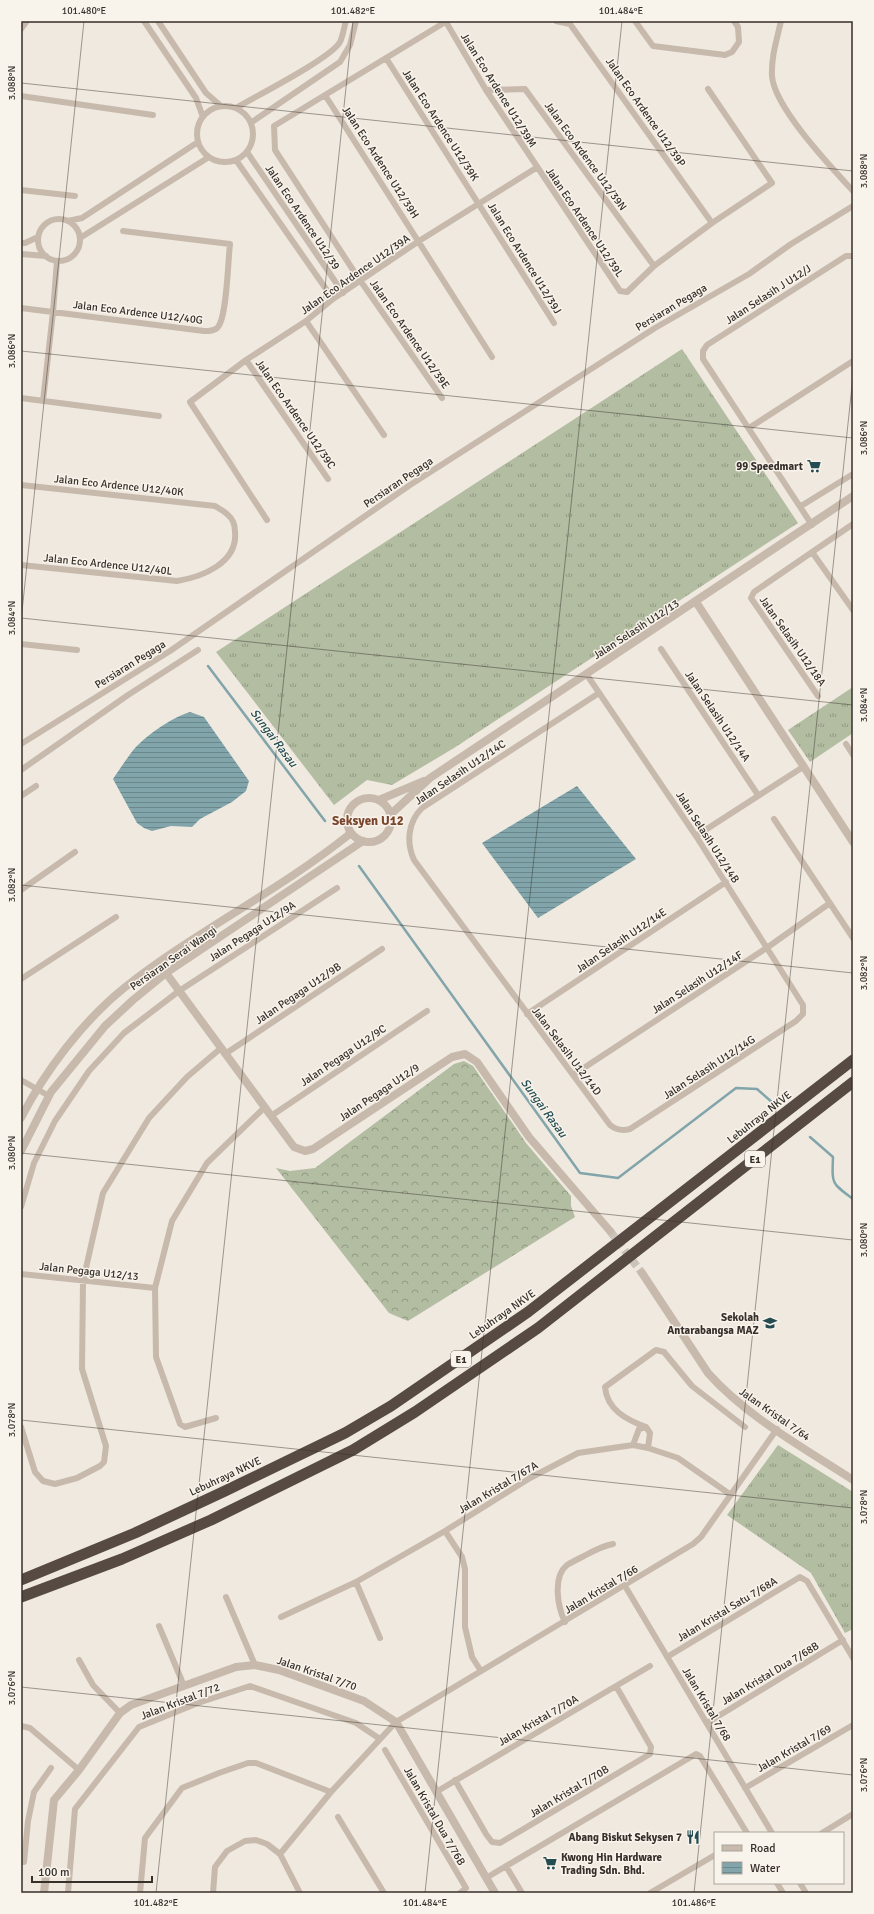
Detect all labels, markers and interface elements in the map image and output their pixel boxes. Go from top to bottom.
text: 101.480°E [62,5,107,17]
text: 101.482°E [331,5,376,17]
text: 101.484°E [599,5,644,17]
street label: Jalan Eco Ardence U12/39M [458,31,539,150]
street label: Jalan Eco Ardence U12/39P [603,55,688,169]
text: 3.088°N [6,66,18,100]
street label: Jalan Eco Ardence U12/39K [400,67,482,184]
street label: Jalan Eco Ardence U12/39N [542,99,629,213]
street label: Jalan Eco Ardence U12/39H [339,104,422,221]
text: 3.088°N [858,154,870,188]
street label: Jalan Eco Ardence U12/39 [263,162,343,272]
street label: Jalan Eco Ardence U12/39L [543,165,626,280]
street label: Jalan Eco Ardence U12/39J [485,200,564,316]
street label: Jalan Eco Ardence U12/39A [298,232,413,317]
street label: Jalan Selasih J U12/J [723,262,814,327]
street label: Jalan Eco Ardence U12/39E [367,277,452,391]
street label: Persiaran Pegaga [633,281,710,334]
street label: Jalan Eco Ardence U12/40G [72,298,204,327]
text: 3.086°N [6,334,18,368]
street label: Jalan Eco Ardence U12/39C [253,357,338,472]
text: 3.086°N [858,421,870,455]
street label: Persiaran Pegaga [361,454,436,510]
supermarket icon: 99 Speedmart [806,458,822,474]
place label: 99 Speedmart [736,460,803,473]
street label: Jalan Eco Ardence U12/40K [54,472,185,499]
street label: Jalan Eco Ardence U12/40L [43,551,173,578]
street label: Jalan Selasih U12/18A [757,594,829,689]
street label: Jalan Selasih U12/13 [591,597,682,662]
text: 3.084°N [6,601,18,635]
street label: Persiaran Pegaga [92,637,168,691]
street label: Jalan Selasih U12/14A [682,668,753,764]
text: 3.084°N [858,688,870,722]
water label: Sungai Rasau [247,706,301,772]
street label: Jalan Selasih U12/14C [412,737,508,808]
street label: Jalan Selasih U12/14B [673,789,742,886]
district label: Seksyen U12 [332,813,404,829]
text: 3.082°N [6,868,18,902]
street label: Jalan Pegaga U12/9A [207,898,298,964]
street label: Jalan Selasih U12/14E [574,905,669,975]
street label: Persiaran Serai Wangi [127,924,219,993]
street label: Jalan Selasih U12/14F [649,948,745,1017]
text: 3.082°N [858,956,870,990]
street label: Jalan Pegaga U12/9B [253,960,344,1027]
street label: Jalan Selasih U12/14D [529,1005,604,1098]
street label: Jalan Pegaga U12/9C [298,1022,389,1089]
street label: Jalan Selasih U12/14G [661,1033,758,1102]
street label: Jalan Pegaga U12/9 [337,1061,422,1124]
water label: Sungai Rasau [517,1076,571,1142]
street label: Lebuhraya NKVE [725,1088,794,1146]
text: 3.080°N [6,1136,18,1170]
road number: E1 [745,1151,765,1167]
text: 3.080°N [858,1223,870,1257]
street label: Jalan Pegaga U12/13 [39,1260,139,1283]
street label: Lebuhraya NKVE [467,1287,538,1342]
place label: Sekolah Antarabangsa MAZ [667,1311,759,1337]
school or university icon: Sekolah Antarabangsa MAZ [762,1315,778,1331]
road number: E1 [451,1351,471,1367]
street label: Jalan Kristal 7/64 [737,1385,813,1444]
text: 3.078°N [6,1403,18,1437]
street label: Lebuhraya NKVE [187,1454,263,1499]
street label: Jalan Kristal 7/67A [456,1458,541,1516]
text: 3.078°N [858,1490,870,1524]
street label: Jalan Kristal 7/66 [562,1562,640,1617]
street label: Jalan Kristal Satu 7/68A [675,1574,780,1644]
street label: Jalan Kristal Dua 7/68B [719,1639,822,1708]
street label: Jalan Kristal 7/70 [275,1654,359,1693]
street label: Jalan Kristal 7/68 [679,1665,734,1743]
text: 3.076°N [6,1671,18,1705]
street label: Jalan Kristal 7/72 [139,1680,222,1723]
street label: Jalan Kristal 7/70A [496,1692,581,1749]
street label: Jalan Kristal 7/69 [755,1722,834,1775]
text: 3.076°N [858,1758,870,1792]
street label: Jalan Kristal 7/70B [527,1762,612,1820]
street label: Jalan Kristal Dua 7/76B [401,1765,468,1868]
restaurant icon: Abang Biskut Sekysen 7 [685,1829,701,1845]
place label: Abang Biskut Sekysen 7 [569,1831,682,1844]
legend [714,1832,844,1884]
text: Road [750,1841,776,1856]
place label: Kwong Hin Hardware Trading Sdn. Bhd. [561,1851,663,1877]
supermarket icon: Kwong Hin Hardware Trading Sdn. Bhd. [542,1855,558,1871]
scale bar [32,1858,152,1884]
text: Water [750,1861,781,1876]
text: 100 m [38,1865,70,1880]
text: 101.482°E [134,1897,179,1909]
text: 101.484°E [403,1897,448,1909]
text: 101.486°E [672,1897,717,1909]

